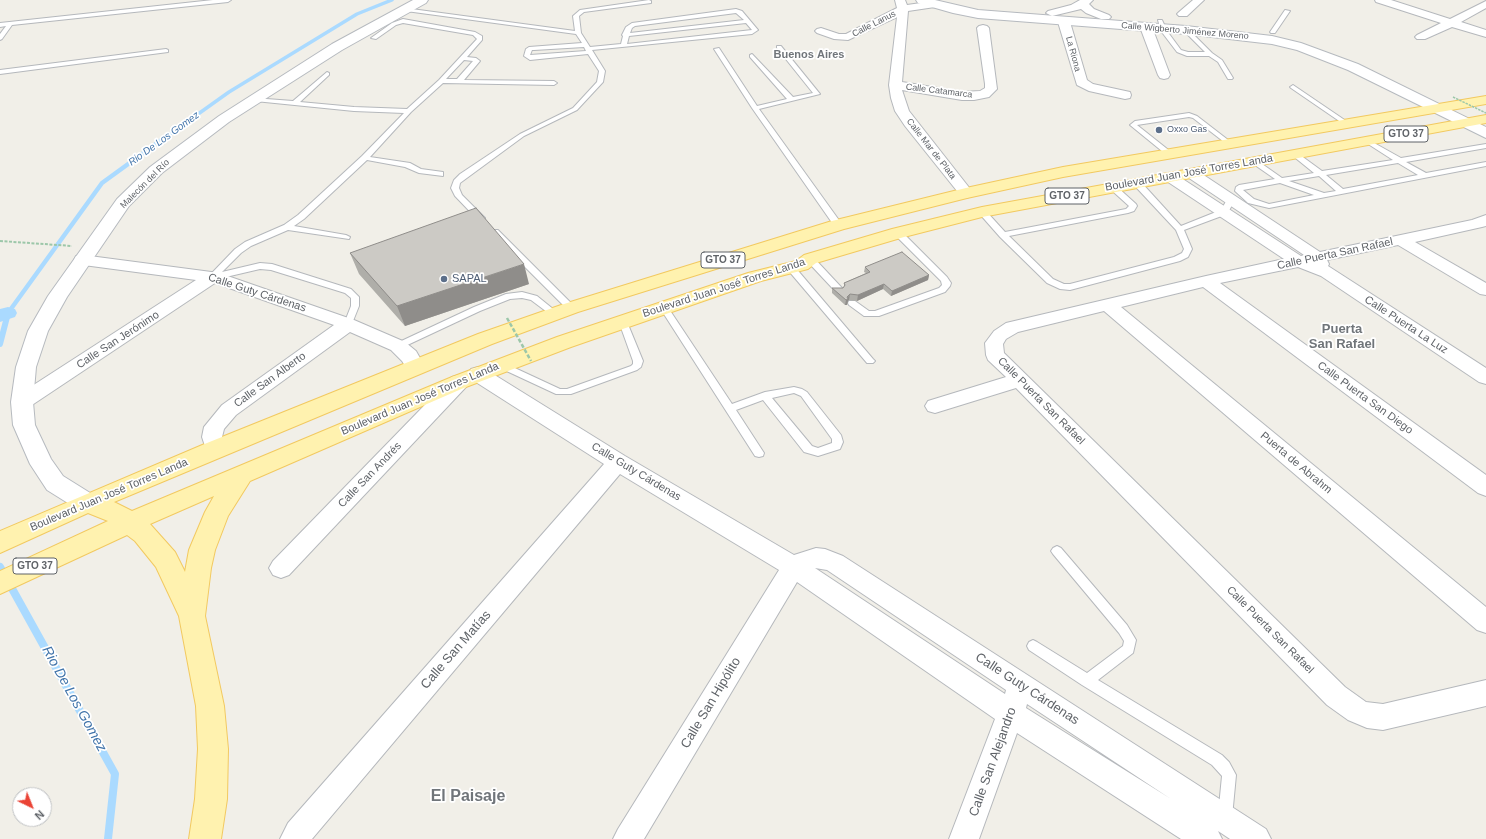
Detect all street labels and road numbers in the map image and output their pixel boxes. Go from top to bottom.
street label: Calle Lanus [850,8,898,40]
street label: Calle Wigberto Jiménez Moreno [1121,20,1249,42]
street label: La Riona [1063,35,1083,73]
street label: Calle Catamarca [905,82,973,100]
street label: Calle Mar de Plata [904,117,958,181]
road number: GTO 37 [1384,126,1428,142]
street label: Boulevard Juan José Torres Landa [1104,152,1274,194]
street label: Malecón del Río [118,157,172,211]
road number: GTO 37 [1045,188,1089,204]
street label: Calle Puerta San Rafael [1276,235,1394,273]
road number: GTO 37 [701,252,745,268]
street label: Boulevard Juan José Torres Landa [641,255,807,321]
street label: Calle Guty Cárdenas [206,271,308,315]
street label: Calle Puerta La Luz [1362,293,1450,357]
street label: Calle San Jerónimo [74,308,162,372]
street label: Calle San Alberto [231,350,309,410]
street label: Calle Puerta San Rafael [995,355,1087,447]
street label: Calle Puerta San Diego [1315,359,1415,437]
street label: Boulevard Juan José Torres Landa [339,360,501,438]
street label: Puerta de Abrahm [1258,429,1334,497]
street label: Calle San Andrés [336,440,404,510]
street label: Calle Guty Cárdenas [589,440,683,504]
street label: Boulevard Juan José Torres Landa [28,456,190,534]
road number: GTO 37 [13,558,57,574]
street label: Calle Puerta San Rafael [1224,584,1316,676]
street label: Calle San Matías [418,608,494,692]
street label: Calle Guty Cárdenas [972,650,1082,728]
street label: Calle San Hipólito [678,655,744,751]
street label: Calle San Alejandro [966,705,1020,819]

